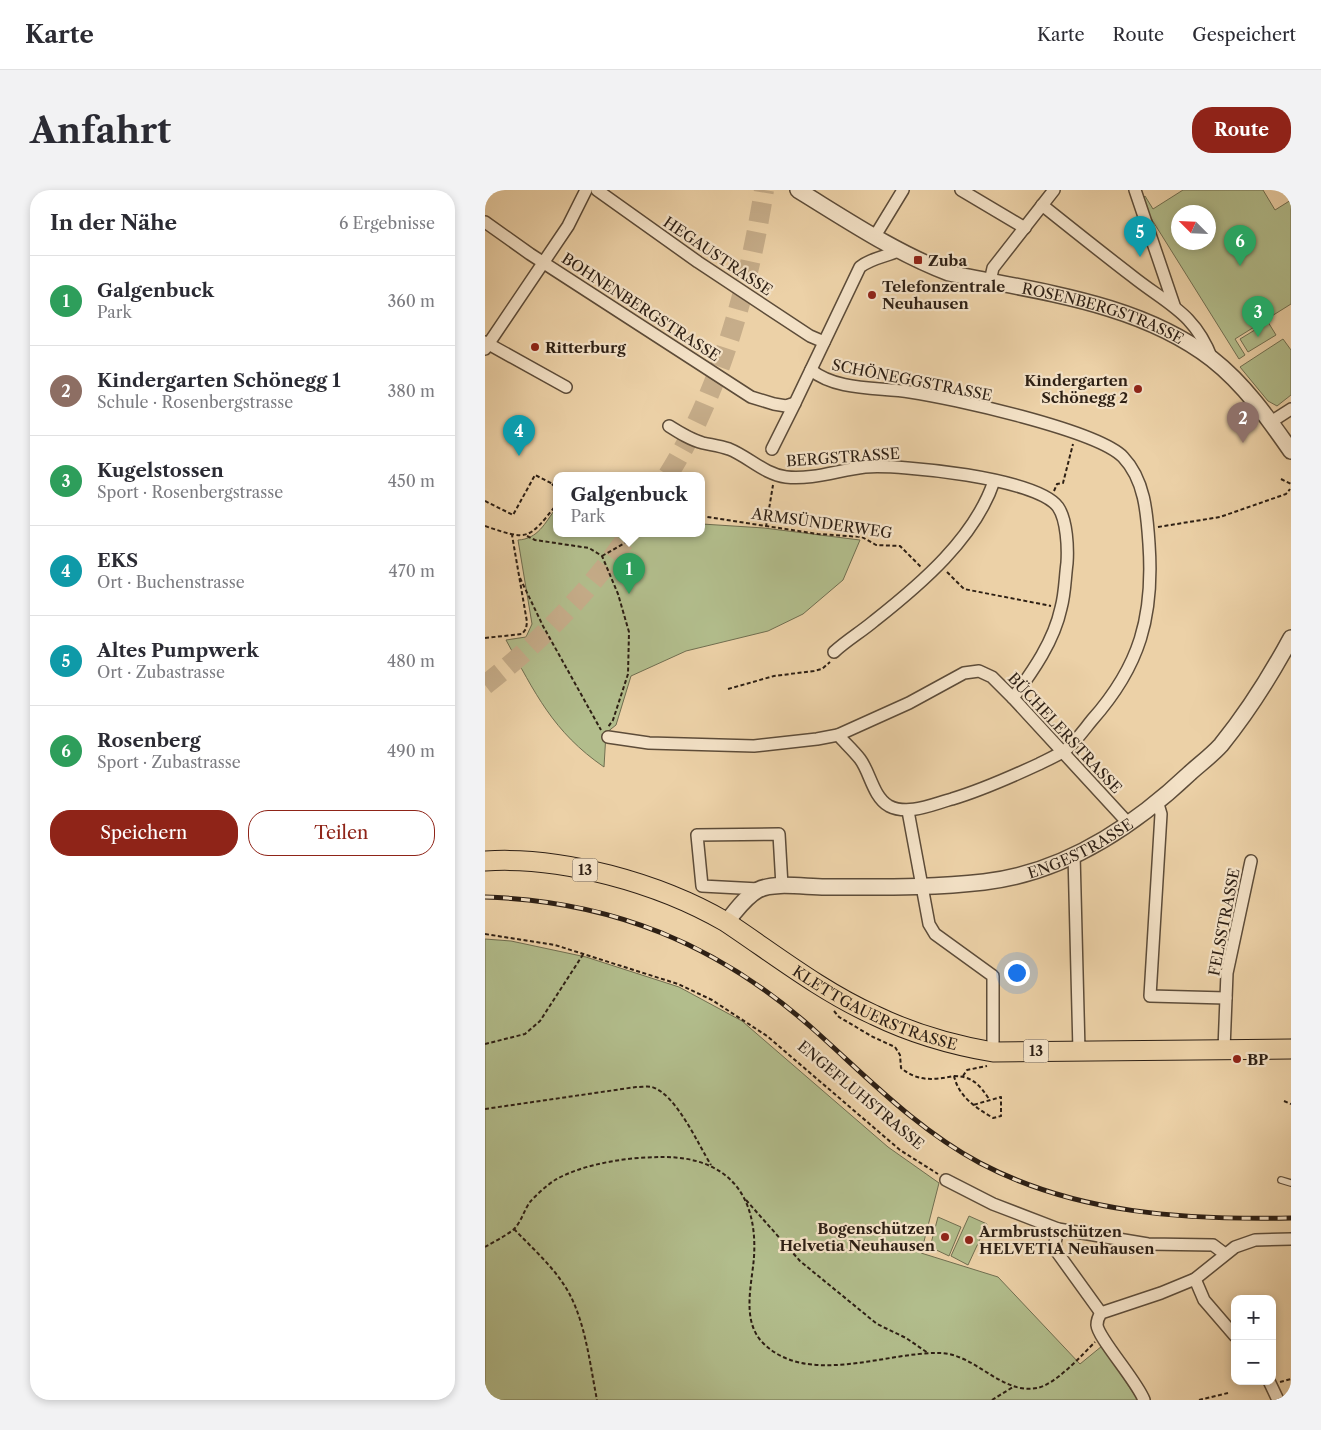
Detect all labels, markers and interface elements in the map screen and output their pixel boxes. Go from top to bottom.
text: Karte [25,20,94,49]
text: Karte [1037,24,1085,46]
text: Route [1113,24,1164,46]
text: Gespeichert [1192,24,1296,46]
button: Route [1192,107,1291,153]
text: Anfahrt [30,109,171,152]
north arrow [1171,205,1216,250]
text: In der Nähe [50,210,177,235]
street label: HEGAUSTRASSE [660,212,776,300]
text: 6 Ergebnisse [339,213,435,233]
pin: 5 [1124,216,1156,257]
pin: 6 [1224,225,1256,266]
street label: BOHNENBERGSTRASSE [558,249,724,365]
place label: Zuba [928,251,967,270]
marker: Zuba [912,254,924,266]
place label: Telefonzentrale Neuhausen [882,277,1005,313]
street label: ROSENBERGSTRASSE [1020,278,1187,348]
text: Galgenbuck [97,279,214,302]
marker: Telefonzentrale Neuhausen [866,289,878,301]
text: 1 [62,291,70,311]
text: 360 m [388,291,435,311]
pin: 3 [1242,296,1274,337]
text: Park [97,302,132,322]
place label: Ritterburg [545,338,626,357]
marker: Ritterburg [529,341,541,353]
street label: SCHÖNEGGSTRASSE [830,355,994,405]
text: Kindergarten Schönegg 1 [97,369,340,392]
place label: Kindergarten Schönegg 2 [1024,371,1129,407]
text: 2 [61,381,71,401]
text: 380 m [387,381,435,401]
marker: Kindergarten Schönegg 2 [1132,383,1144,395]
text: Schule · Rosenbergstrasse [97,392,293,412]
pin: 2 [1227,402,1259,443]
pin: 4 [503,415,535,456]
street label: BERGSTRASSE [785,444,901,470]
text: Kugelstossen [97,459,224,482]
text: 3 [61,471,71,491]
text: 450 m [388,471,435,491]
popup [553,472,705,537]
text: Sport · Rosenbergstrasse [97,482,283,502]
text: Galgenbuck [571,483,687,506]
street label: ARMSÜNDERWEG [750,504,893,542]
text: Park [571,506,605,526]
text: EKS [97,549,138,572]
pin: 1 [613,553,645,594]
text: 4 [61,561,71,581]
text: 470 m [389,561,435,581]
text: Ort · Buchenstrasse [97,572,245,592]
text: Altes Pumpwerk [97,639,259,662]
text: 5 [62,651,70,671]
text: 480 m [387,651,435,671]
text: Ort · Zubastrasse [97,662,225,682]
street label: BÜCHELERSTRASSE [1004,669,1126,797]
text: Rosenberg [97,729,201,752]
text: 6 [61,741,71,761]
text: 490 m [387,741,435,761]
text: Sport · Zubastrasse [97,752,241,772]
button: Speichern [50,810,238,856]
button: Teilen [248,810,435,856]
street label: ENGESTRASSE [1025,814,1136,882]
road number: 13 [573,858,597,882]
street label: FELSSTRASSE [1204,866,1244,978]
your location [1004,960,1030,986]
street label: KLETTGAUERSTRASSE [789,961,960,1054]
street label: ENGEFLUHSTRASSE [794,1036,928,1154]
road number: 13 [1023,1039,1049,1062]
place label: BP [1247,1050,1268,1069]
marker: BP [1231,1053,1243,1065]
place label: Bogenschützen Helvetia Neuhausen [779,1219,936,1255]
place label: Armbrustschützen HELVETIA Neuhausen [978,1222,1155,1258]
marker: Bogenschützen Helvetia Neuhausen [939,1231,951,1243]
marker: Armbrustschützen HELVETIA Neuhausen [963,1234,975,1246]
map controls [1231,1295,1276,1385]
button: + [1231,1295,1276,1340]
button: − [1231,1340,1276,1385]

